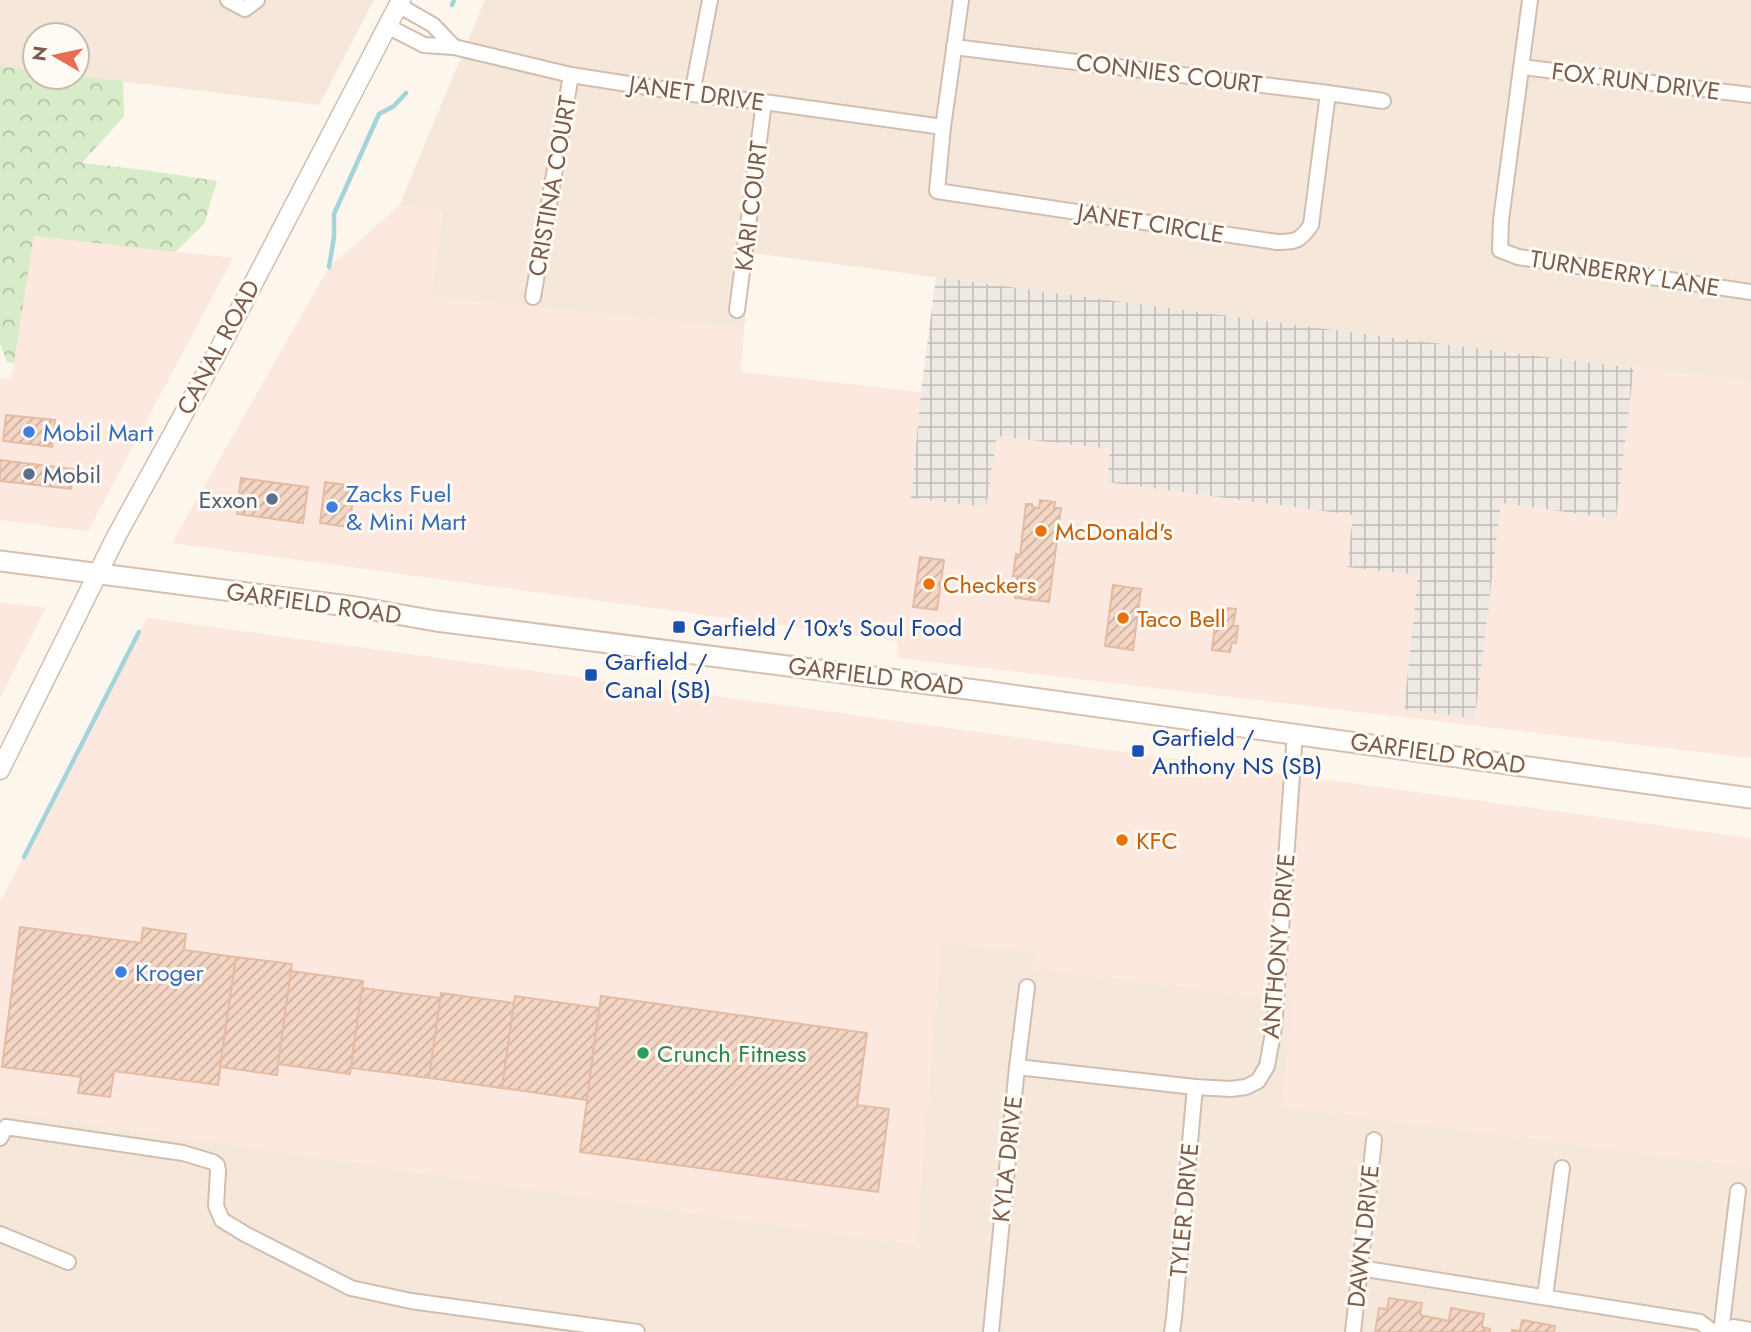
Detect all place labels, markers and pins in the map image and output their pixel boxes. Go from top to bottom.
place label: Mobil Mart [43,415,153,450]
marker: Mobil Mart [21,424,37,440]
place label: Mobil [43,457,101,492]
marker: Mobil [21,466,37,482]
place label: Zacks Fuel & Mini Mart [346,476,466,539]
place label: Exxon [199,482,258,517]
marker: Exxon [264,491,280,507]
marker: Zacks Fuel & Mini Mart [324,499,340,515]
place label: McDonald's [1055,514,1173,549]
marker: McDonald's [1033,523,1049,539]
place label: Checkers [943,567,1036,602]
marker: Checkers [921,576,937,592]
place label: Taco Bell [1137,601,1226,636]
place label: Garfield / 10x's Soul Food [693,610,962,645]
marker: Taco Bell [1115,610,1131,626]
marker: Garfield / 10x's Soul Food [671,619,687,635]
place label: Garfield / Canal (SB) [605,644,711,707]
marker: Garfield / Canal (SB) [583,667,599,683]
place label: Garfield / Anthony NS (SB) [1152,720,1323,783]
marker: Garfield / Anthony NS (SB) [1130,743,1146,759]
place label: KFC [1136,823,1178,858]
marker: KFC [1114,832,1130,848]
place label: Kroger [135,955,205,990]
marker: Kroger [113,964,129,980]
place label: Crunch Fitness [657,1036,806,1071]
marker: Crunch Fitness [635,1045,651,1061]

